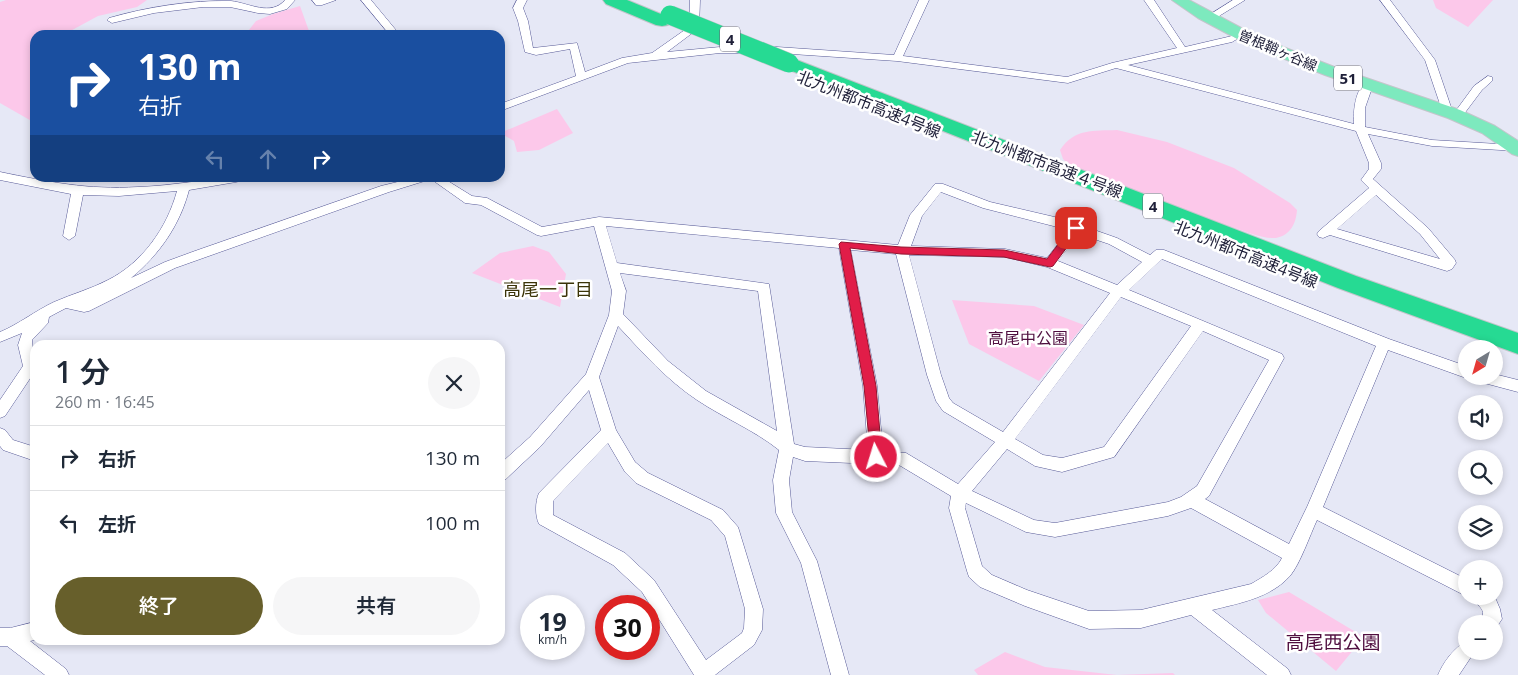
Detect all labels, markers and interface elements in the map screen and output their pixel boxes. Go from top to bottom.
street label: 曽根鞘ヶ谷線 [1236,25,1320,75]
road number: 4 [720,26,740,52]
text: 130 m [138,43,242,90]
icon: right [55,50,120,115]
street label: 北九州都市高速4号線 [794,65,944,143]
road number: 51 [1334,66,1362,90]
text: 右折 [138,90,182,120]
street label: 北九州都市高速４号線 [968,125,1126,203]
icon: left [201,145,229,173]
icon: ahead [254,145,282,173]
icon: right [307,145,335,173]
road number: 4 [1143,194,1163,218]
pin [1055,207,1097,249]
icon: arrive [1062,214,1090,242]
street label: 北九州都市高速4号線 [1171,215,1321,293]
district label: 高尾一丁目 [503,277,593,301]
park label: 高尾中公園 [988,327,1068,349]
north arrow [1458,340,1502,385]
map controls [1458,340,1503,660]
text: 1 分 [55,351,110,392]
button: close [428,357,480,409]
text: 260 m · 16:45 [55,391,155,413]
button: sound [1458,395,1503,440]
position arrow [849,430,901,482]
icon: right [55,444,83,472]
text: 130 m [425,445,480,471]
text: 右折 [98,446,136,472]
button: search [1458,450,1503,495]
button: layers [1458,505,1503,550]
icon: left [55,509,83,537]
text: 100 m [425,510,480,536]
text: 左折 [98,511,136,537]
button: + [1458,560,1503,605]
button: 終了 [55,577,263,635]
button: 共有 [273,577,480,635]
speed limit sign: 30 [595,595,660,660]
text: 19 [538,604,567,638]
button: − [1458,615,1503,660]
park label: 高尾西公園 [1285,629,1381,655]
text: km/h [538,631,567,648]

